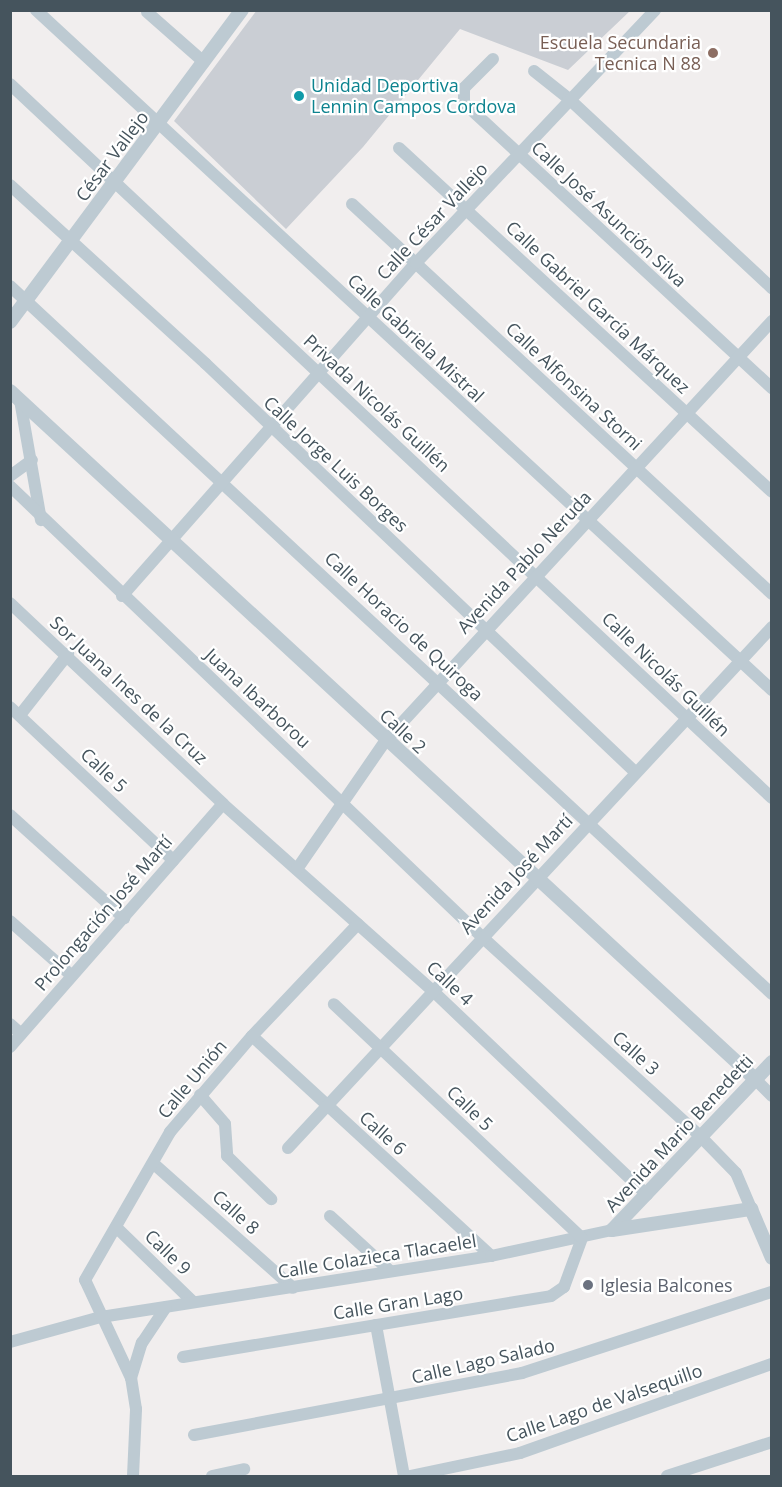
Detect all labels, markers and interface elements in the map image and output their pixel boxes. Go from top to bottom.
place label: Escuela Secundaria Tecnica N 88 [540,32,701,74]
marker: Escuela Secundaria Tecnica N 88 [706,46,720,60]
place label: Unidad Deportiva Lennin Campos Cordova [311,75,516,118]
marker: Unidad Deportiva Lennin Campos Cordova [292,89,306,103]
street label: César Vallejo [71,107,153,205]
street label: Calle José Asunción Silva [527,137,691,291]
street label: Calle César Vallejo [372,158,492,284]
street label: Calle Gabriel García Márquez [502,216,694,398]
street label: Calle Gabriela Mistral [343,269,489,407]
street label: Calle Alfonsina Storni [502,317,646,455]
street label: Privada Nicolás Guillén [300,330,454,476]
street label: Calle Jorge Luis Borges [259,392,413,536]
street label: Avenida Pablo Neruda [452,486,596,638]
street label: Calle Horacio de Quiroga [320,547,488,705]
street label: Calle Nicolás Guillén [598,607,734,741]
street label: Sor Juana Ines de la Cruz [46,612,212,768]
street label: Juana Ibarborou [201,644,315,752]
street label: Calle 2 [375,704,431,758]
street label: Calle 5 [76,743,132,797]
street label: Avenida José Martí [455,810,577,938]
street label: Prolongación José Martí [30,831,176,995]
street label: Calle 4 [422,956,478,1010]
street label: Calle 3 [608,1026,664,1080]
street label: Calle Unión [153,1035,231,1123]
street label: Avenida Mario Benedetti [601,1050,757,1216]
street label: Calle 5 [443,1081,497,1135]
street label: Calle 6 [355,1106,411,1160]
street label: Calle 8 [208,1185,264,1239]
street label: Calle 9 [141,1225,195,1279]
street label: Calle Colazieca Tlacaelel [276,1230,478,1282]
place label: Iglesia Balcones [600,1274,733,1296]
marker: Iglesia Balcones [581,1278,595,1292]
street label: Calle Gran Lago [331,1282,465,1324]
street label: Calle Lago Salado [409,1334,557,1388]
street label: Calle Lago de Valsequillo [503,1359,705,1447]

